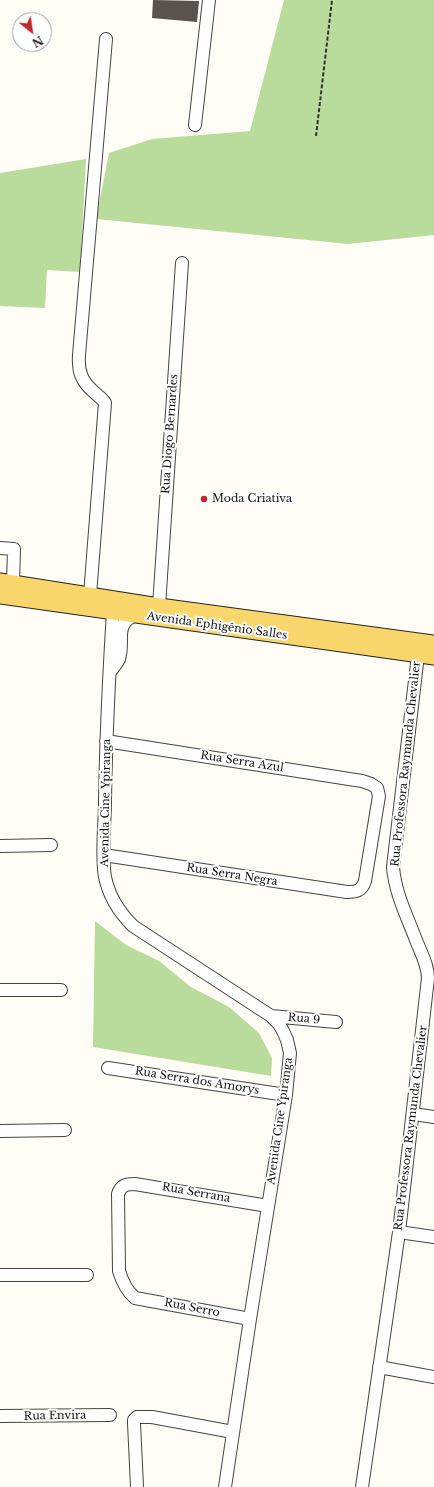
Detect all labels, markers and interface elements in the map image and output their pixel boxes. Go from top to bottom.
north arrow [12,12,52,52]
text: N [30,33,45,50]
street label: Rua Diogo Bernardes [159,374,181,494]
place label: Moda Criativa [212,492,292,506]
marker: Moda Criativa [199,494,209,504]
street label: Avenida Ephigênio Salles [146,610,288,642]
street label: Rua Professora Raymunda Chevalier [389,661,423,867]
street label: Avenida Cine Ypiranga [98,739,114,867]
street label: Rua Serra Azul [199,749,285,775]
street label: Rua Serra Negra [185,861,279,889]
street label: Rua 9 [287,1011,321,1027]
street label: Rua Professora Raymunda Chevalier [392,1025,430,1231]
street label: Avenida Cine Ypiranga [265,1057,295,1185]
street label: Rua Serra dos Amorys [134,1065,260,1097]
street label: Rua Serrana [161,1181,231,1205]
street label: Rua Serro [163,1296,221,1320]
street label: Rua Envira [24,1409,86,1423]

